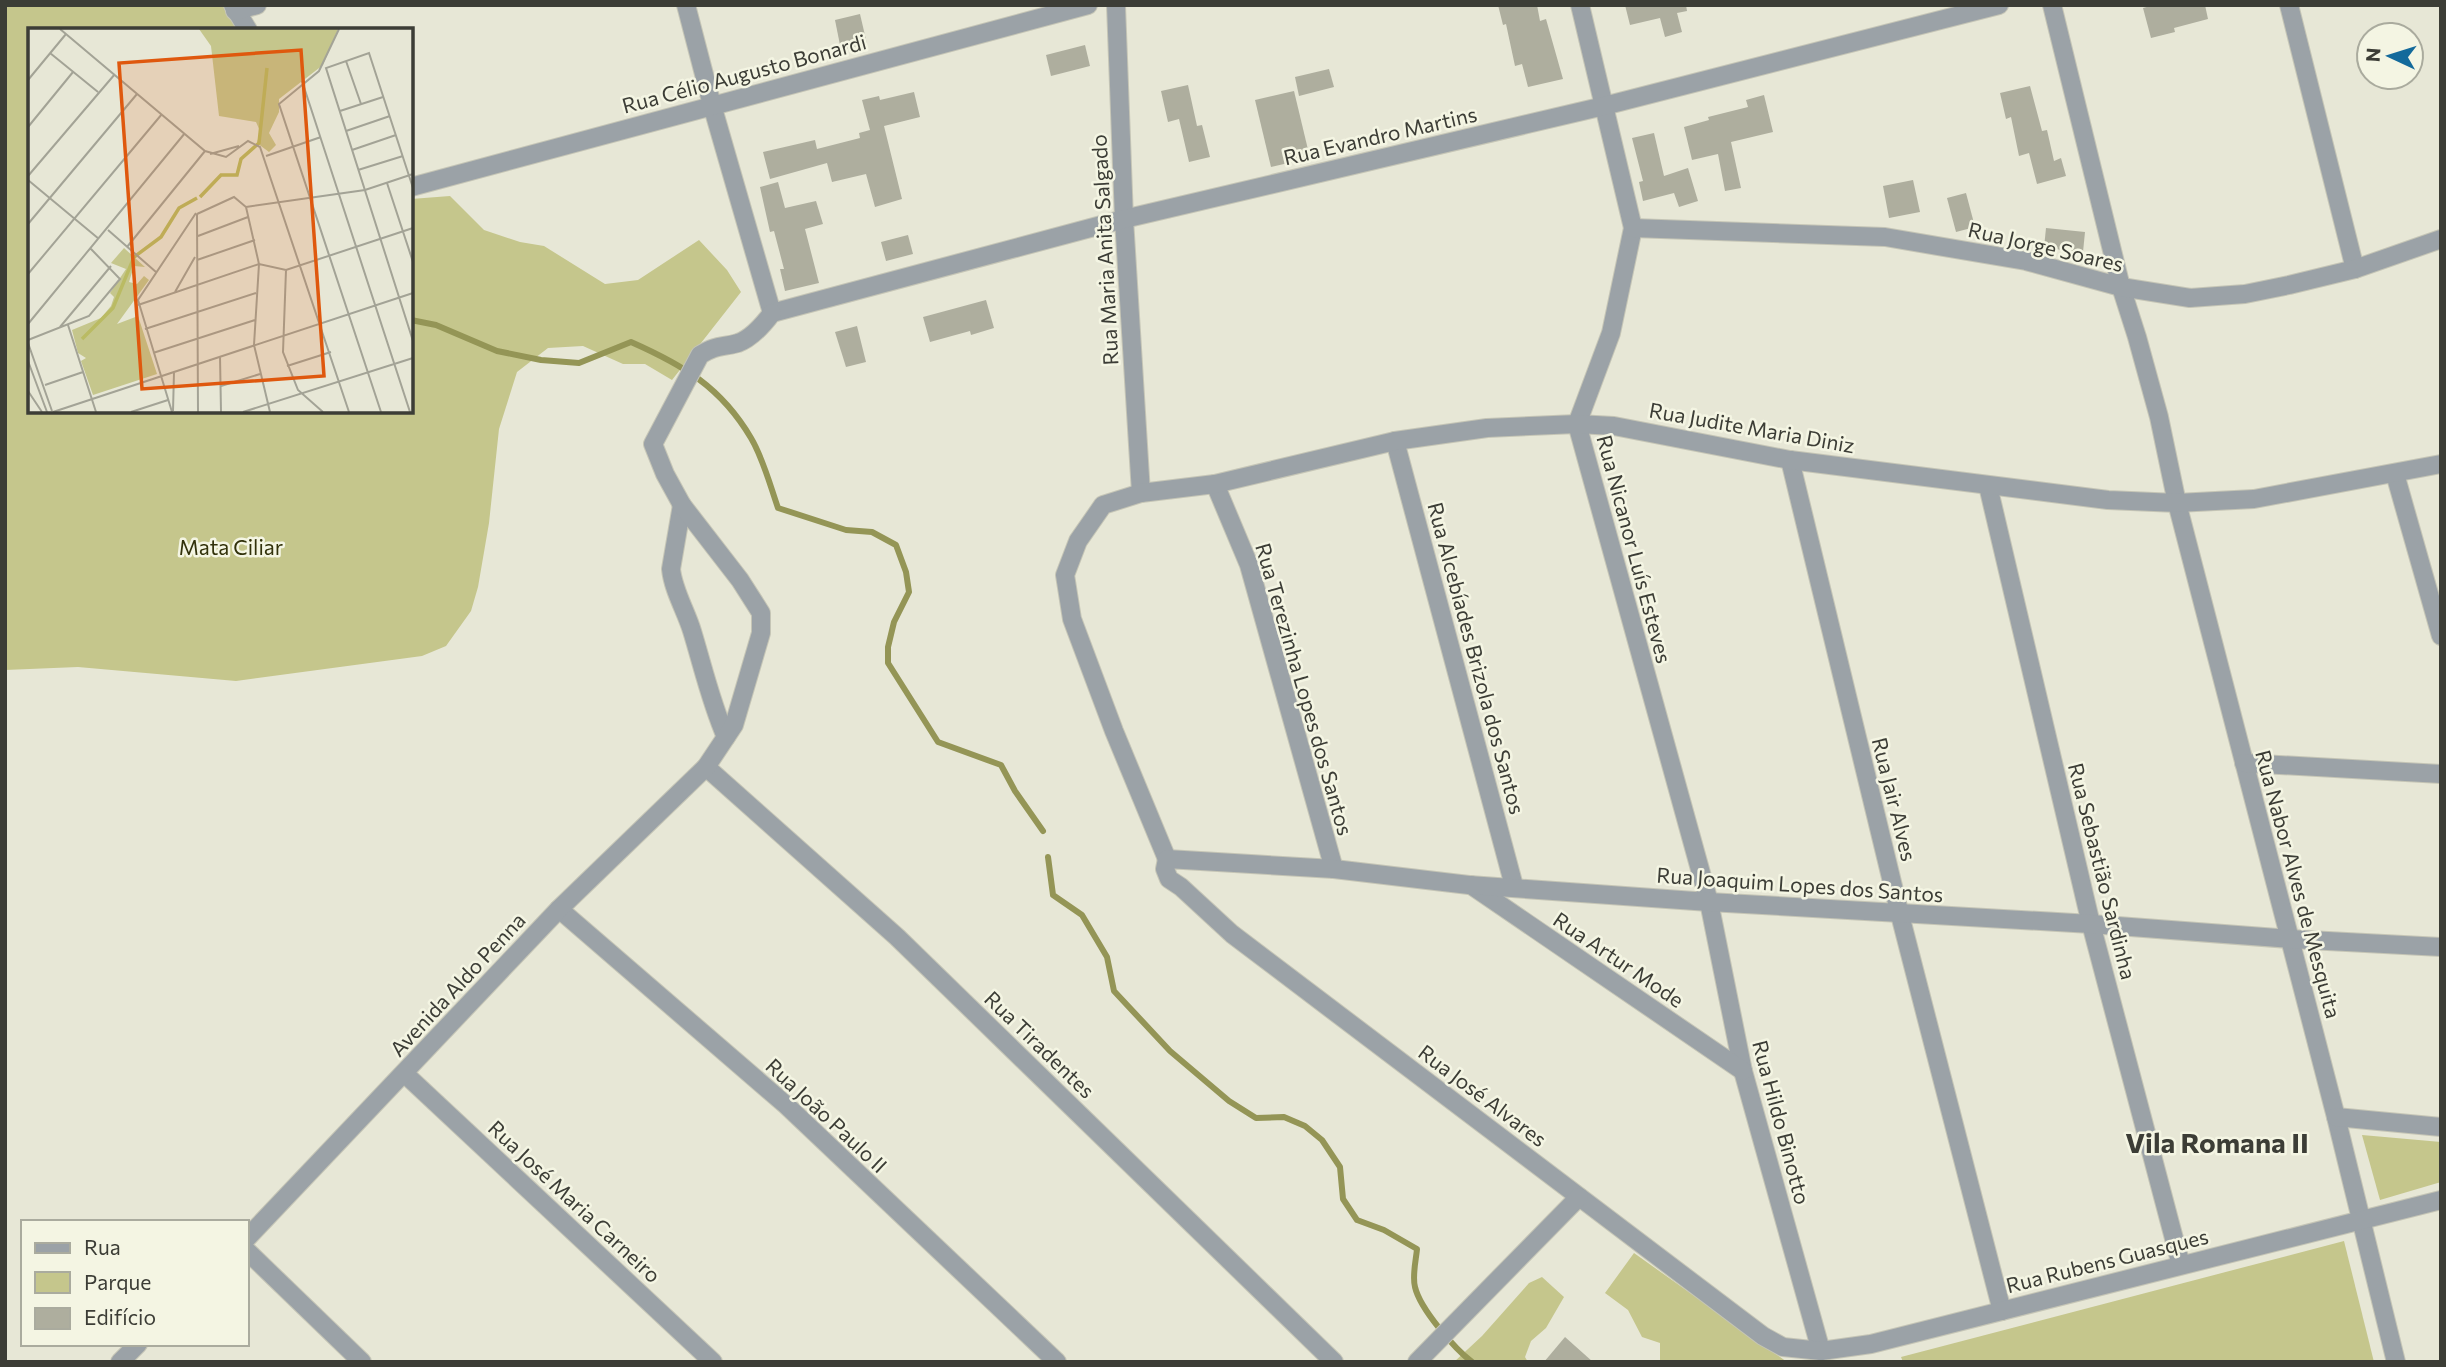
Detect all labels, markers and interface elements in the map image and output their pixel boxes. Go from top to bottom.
north arrow [2355,21,2425,91]
inset map [28,28,413,413]
street label: Rua Célio Augusto Bonardi [619,28,869,118]
text: N [2361,47,2385,63]
street label: Rua Evandro Martins [1281,101,1479,169]
street label: Rua Maria Anita Salgado [1085,134,1123,366]
street label: Rua Jorge Soares [1966,216,2126,276]
street label: Rua Judite Maria Diniz [1647,397,1857,457]
street label: Rua Nicanor Luís Esteves [1592,432,1678,666]
street label: Rua Alcebíades Brizola dos Santos [1423,499,1531,817]
park label: Mata Ciliar [179,534,283,559]
street label: Rua Terezinha Lopes dos Santos [1251,540,1359,838]
street label: Rua Jair Alves [1868,735,1922,863]
street label: Rua Nabor Alves de Mesquita [2251,747,2347,1021]
street label: Rua Sebastião Sardinha [2064,760,2142,982]
street label: Rua Joaquim Lopes dos Santos [1656,862,1944,906]
street label: Rua Artur Mode [1549,906,1689,1012]
street label: Avenida Aldo Penna [384,907,530,1061]
street label: Rua Tiradentes [980,985,1100,1103]
street label: Rua Hildo Binotto [1748,1037,1816,1207]
street label: Rua José Alvares [1414,1039,1552,1151]
street label: Rua João Paulo II [761,1053,893,1177]
street label: Rua José Maria Carneiro [484,1115,666,1287]
district label: Vila Romana II [2125,1125,2309,1159]
legend [21,1220,248,1346]
street label: Rua Rubens Guasques [2003,1223,2211,1297]
text: Rua [84,1234,121,1259]
text: Parque [84,1269,151,1294]
text: Edifício [84,1304,156,1329]

